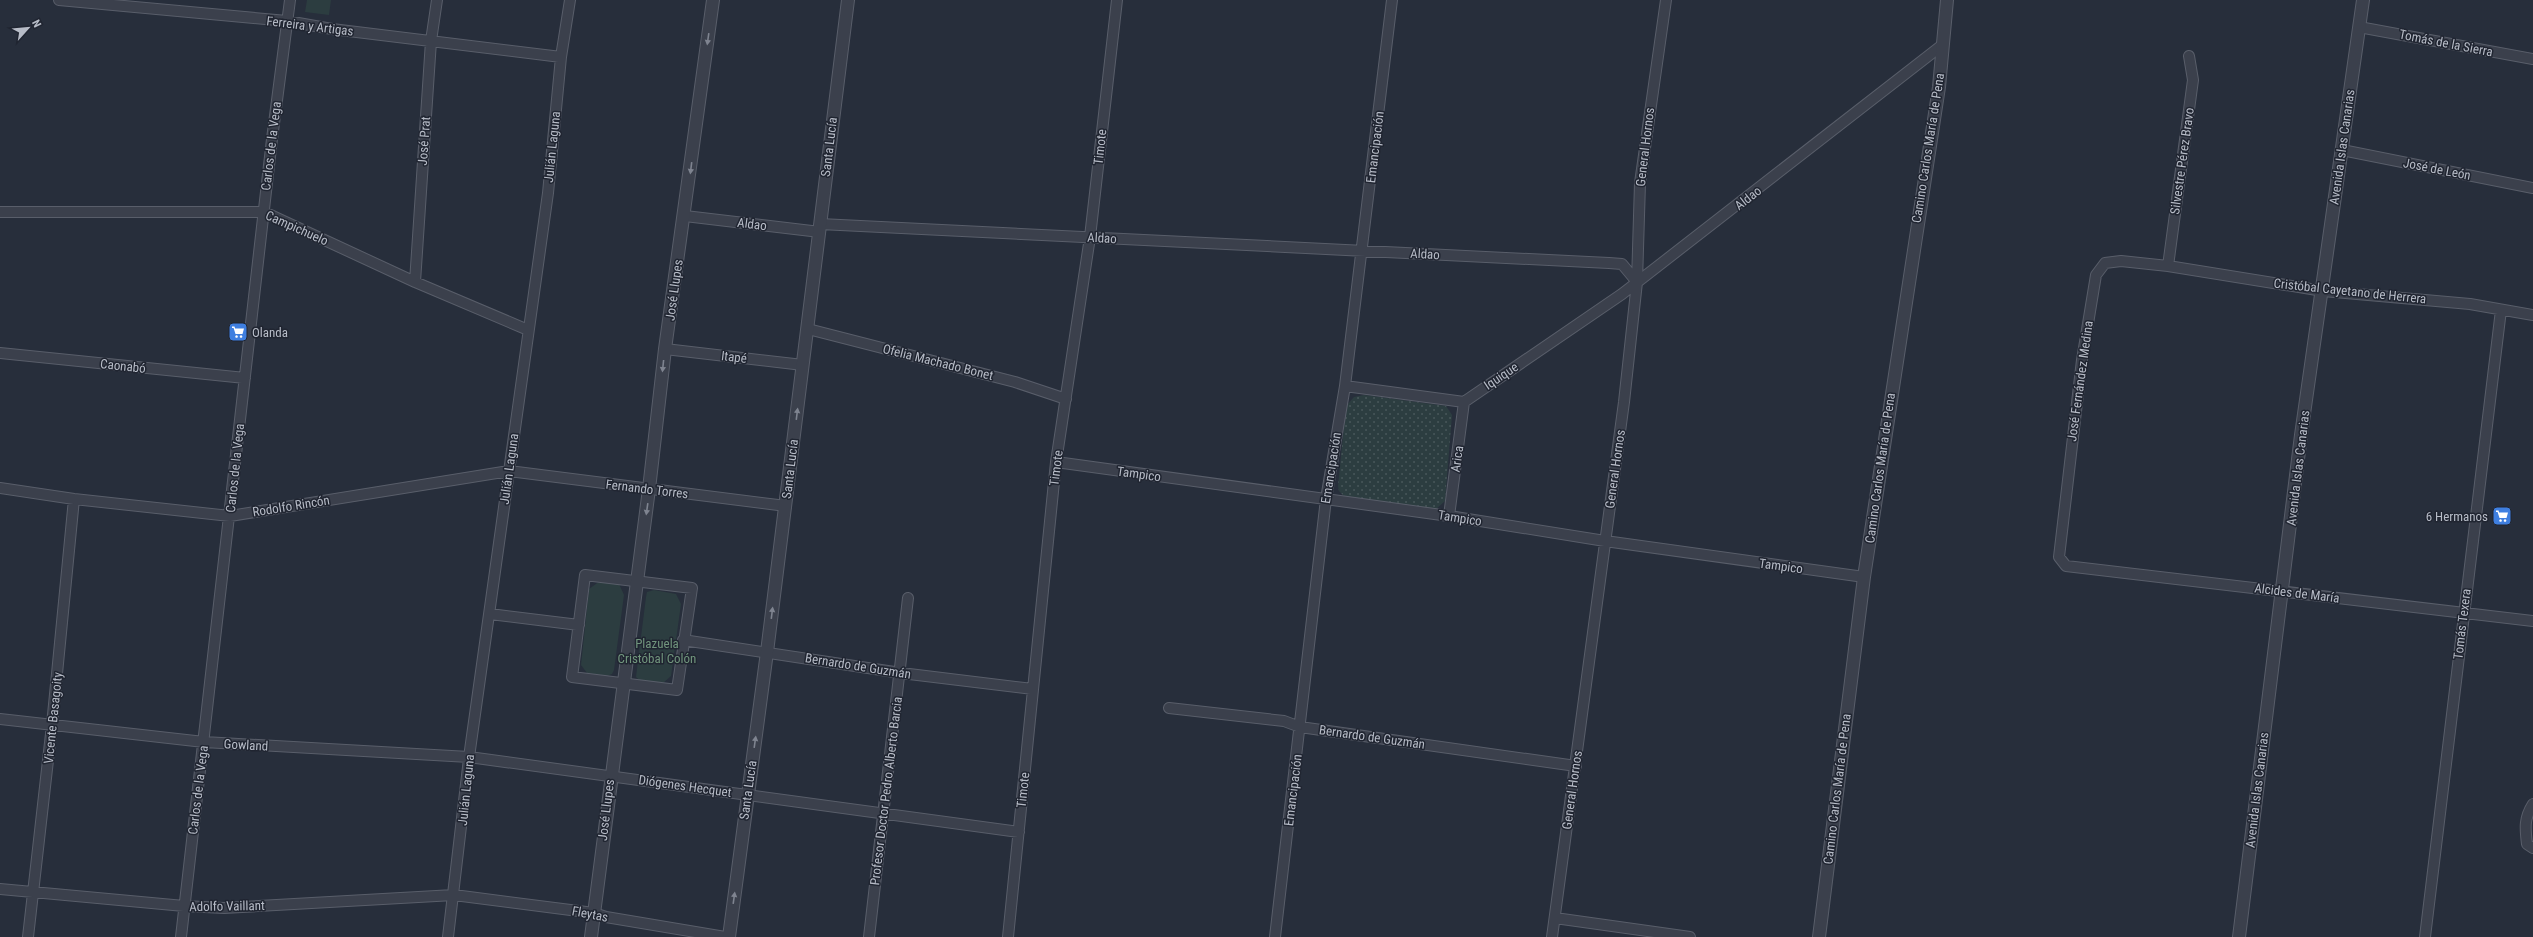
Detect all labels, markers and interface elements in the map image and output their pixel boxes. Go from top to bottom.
north arrow [8,8,48,48]
street label: Ferreira y Artigas [266,13,354,39]
text: N [29,18,44,30]
street label: Tomás de la Sierra [2398,27,2494,59]
one-way arrow [705,33,711,45]
street label: Camino Carlos María de Pena [1909,72,1947,224]
street label: Avenida Islas Canarias [2326,88,2358,206]
street label: Carlos de la Vega [258,101,284,191]
street label: General Hornos [1633,107,1657,187]
street label: Silvestre Pérez Bravo [2167,107,2197,215]
street label: Emancipación [1363,110,1387,184]
street label: Julián Laguna [541,111,563,183]
street label: José Prat [415,116,433,166]
street label: Santa Lucía [818,116,840,178]
street label: Timote [1091,128,1109,166]
street label: José de León [2402,155,2472,183]
one-way arrow [688,161,694,174]
street label: Aldao [1732,183,1764,213]
street label: Campichuelo [263,208,331,248]
street label: Aldao [736,215,768,233]
street label: Aldao [1087,230,1117,246]
street label: Aldao [1410,246,1440,262]
street label: José Llupes [662,258,686,322]
street label: Cristóbal Cayetano de Herrera [2273,276,2427,306]
street label: José Fernández Medina [2064,320,2096,442]
supermarket icon: Olanda [227,321,249,343]
place label: Olanda [252,325,288,340]
street label: Ofelia Machado Bonet [881,341,995,383]
street label: Itapé [720,348,748,366]
street label: Caonabó [100,356,146,376]
street label: Iquique [1481,359,1521,393]
one-way arrow [660,360,666,372]
street label: Camino Carlos María de Pena [1862,392,1898,544]
one-way arrow [794,408,800,421]
street label: Avenida Islas Canarias [2283,409,2313,527]
street label: Carlos de la Vega [223,423,247,513]
street label: General Hornos [1602,429,1628,509]
street label: Emancipación [1318,431,1344,505]
street label: Julián Laguna [497,432,521,506]
street label: Santa Lucía [779,438,801,500]
street label: Arica [1448,445,1466,473]
street label: Timote [1046,449,1066,487]
street label: Tampico [1116,464,1162,484]
street label: Fernando Torres [605,476,689,502]
street label: Rodolfo Rincón [251,492,331,520]
one-way arrow [644,503,650,515]
supermarket icon: 6 Hermanos [2491,505,2513,527]
street label: Tampico [1437,507,1483,529]
place label: 6 Hermanos [2426,509,2488,524]
street label: Tampico [1758,556,1804,576]
street label: Alcides de María [2254,580,2340,606]
street label: Tomás Texera [2450,588,2474,660]
one-way arrow [769,607,775,619]
park label: Plazuela Cristóbal Colón [618,636,696,666]
street label: Bernardo de Guzmán [804,650,912,682]
street label: Vicente Basagoity [41,671,65,765]
street label: Profesor Doctor Pedro Alberto Barcia [867,696,905,886]
street label: Camino Carlos María de Pena [1820,713,1854,865]
street label: Bernardo de Guzmán [1318,722,1426,752]
street label: Avenida Islas Canarias [2242,731,2272,849]
street label: Gowland [223,736,269,754]
one-way arrow [752,736,758,748]
street label: Carlos de la Vega [185,745,211,835]
street label: General Hornos [1559,750,1585,830]
street label: Emancipación [1281,753,1305,827]
street label: Julián Laguna [455,754,477,826]
street label: Santa Lucía [736,759,760,821]
street label: Timote [1014,771,1032,809]
street label: Diógenes Hecquet [638,772,733,800]
street label: José Llupes [595,778,617,842]
one-way arrow [731,892,737,904]
street label: Adolfo Vaillant [189,898,265,914]
street label: Fleytas [571,903,609,925]

